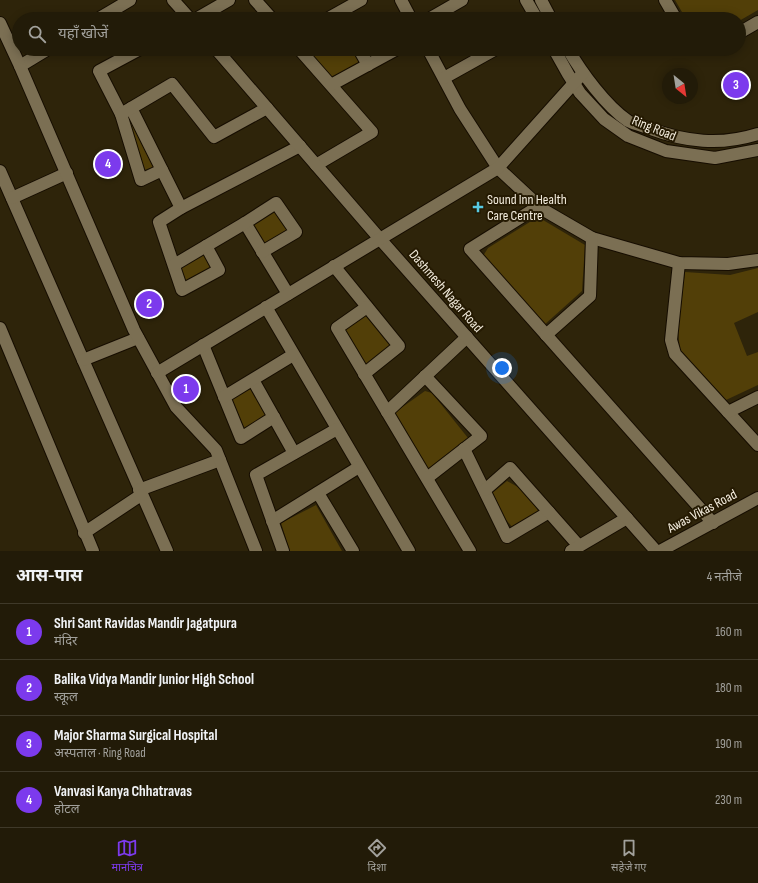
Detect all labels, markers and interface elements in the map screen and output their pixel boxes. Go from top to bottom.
search box [12,12,746,56]
icon: search [26,23,48,45]
text: यहाँ खोजें [58,24,108,43]
north arrow [662,68,698,104]
pin: 3 [723,70,749,100]
street label: Ring Road [629,111,679,145]
pin: 4 [95,149,121,179]
place label: Sound Inn Health Care Centre [487,191,567,224]
marker: Sound Inn Health Care Centre [472,201,484,213]
street label: Dashmesh Nagar Road [405,246,487,336]
pin: 2 [136,289,162,319]
your location [492,358,512,378]
pin: 1 [173,374,199,404]
street label: Awas Vikas Road [663,485,740,537]
text: आस-पास [16,566,83,586]
text: 4 नतीजे [707,569,742,585]
text: Shri Sant Ravidas Mandir Jagatpura [54,614,237,633]
text: 1 [26,624,32,640]
text: 160 m [716,624,742,640]
text: मंदिर [54,633,77,649]
text: Balika Vidya Mandir Junior High School [54,670,254,689]
text: 2 [26,680,32,696]
text: 180 m [716,680,742,696]
text: स्कूल [54,689,78,705]
text: Major Sharma Surgical Hospital [54,726,217,745]
text: 3 [26,736,32,752]
text: 190 m [715,736,742,752]
text: अस्पताल · Ring Road [54,745,146,761]
text: Vanvasi Kanya Chhatravas [54,782,192,801]
text: 4 [26,792,32,808]
text: 230 m [715,792,742,808]
text: होटल [54,801,80,817]
tab: मानचित्र [112,837,143,875]
tab: दिशा [366,837,388,875]
tab: सहेजे गए [611,837,646,875]

